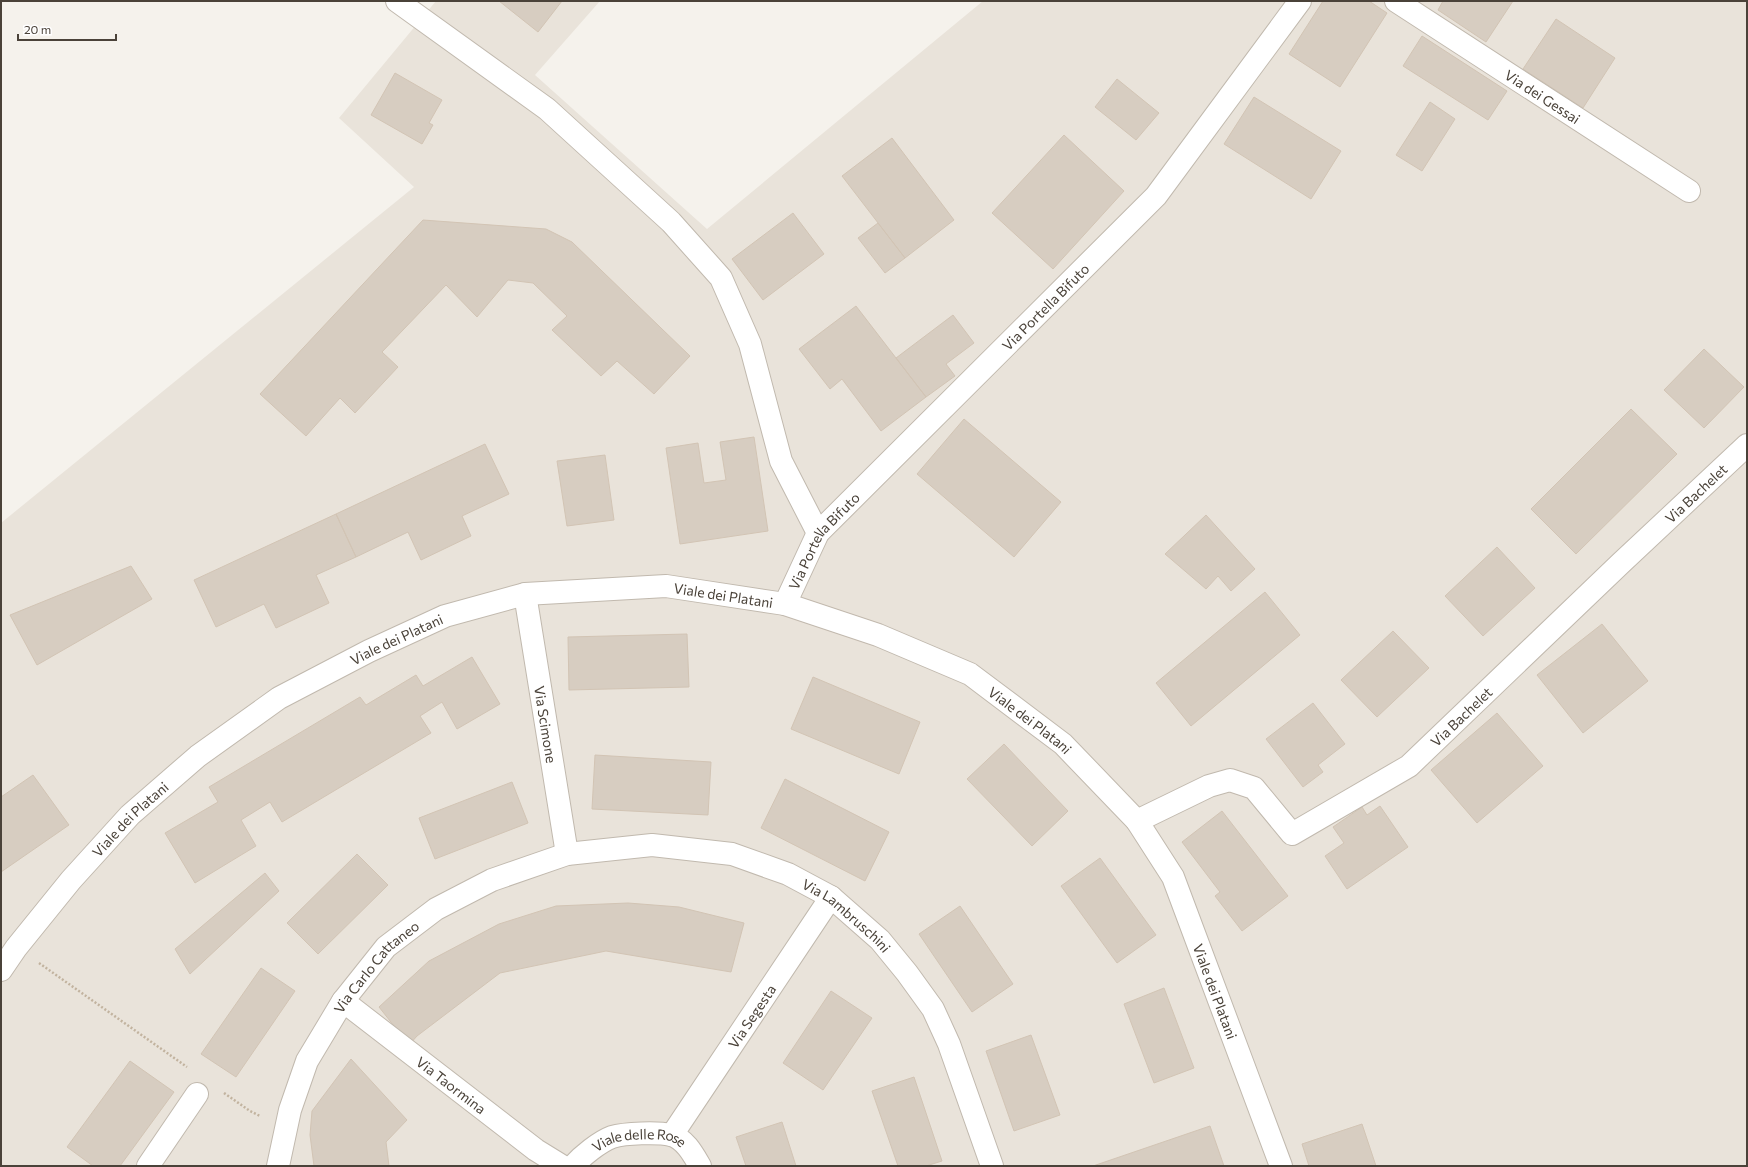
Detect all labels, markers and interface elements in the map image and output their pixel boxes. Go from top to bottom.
scale bar [18,16,116,42]
text: 20 m [24,22,51,36]
street label: Via dei Gessai [1502,66,1584,127]
street label: Via Portella Bifuto [998,260,1092,354]
street label: Via Bachelet [1661,460,1730,526]
street label: Via Portella Bifuto [784,488,863,592]
street label: Viale dei Platani [673,579,774,611]
street label: Viale dei Platani [347,610,445,668]
street label: Viale dei Platani [985,683,1076,757]
street label: Via Bachelet [1427,683,1495,750]
street label: Via Scimone [531,684,561,764]
street label: Viale dei Platani [88,778,171,860]
street label: Via Lambruschini [800,875,895,955]
street label: Via Carlo Cattaneo [329,917,422,1016]
street label: Viale dei Platani [1190,941,1241,1041]
street label: Via Segesta [724,981,779,1051]
street label: Via Taormina [413,1052,490,1117]
street label: Viale delle Rose [588,1125,691,1155]

